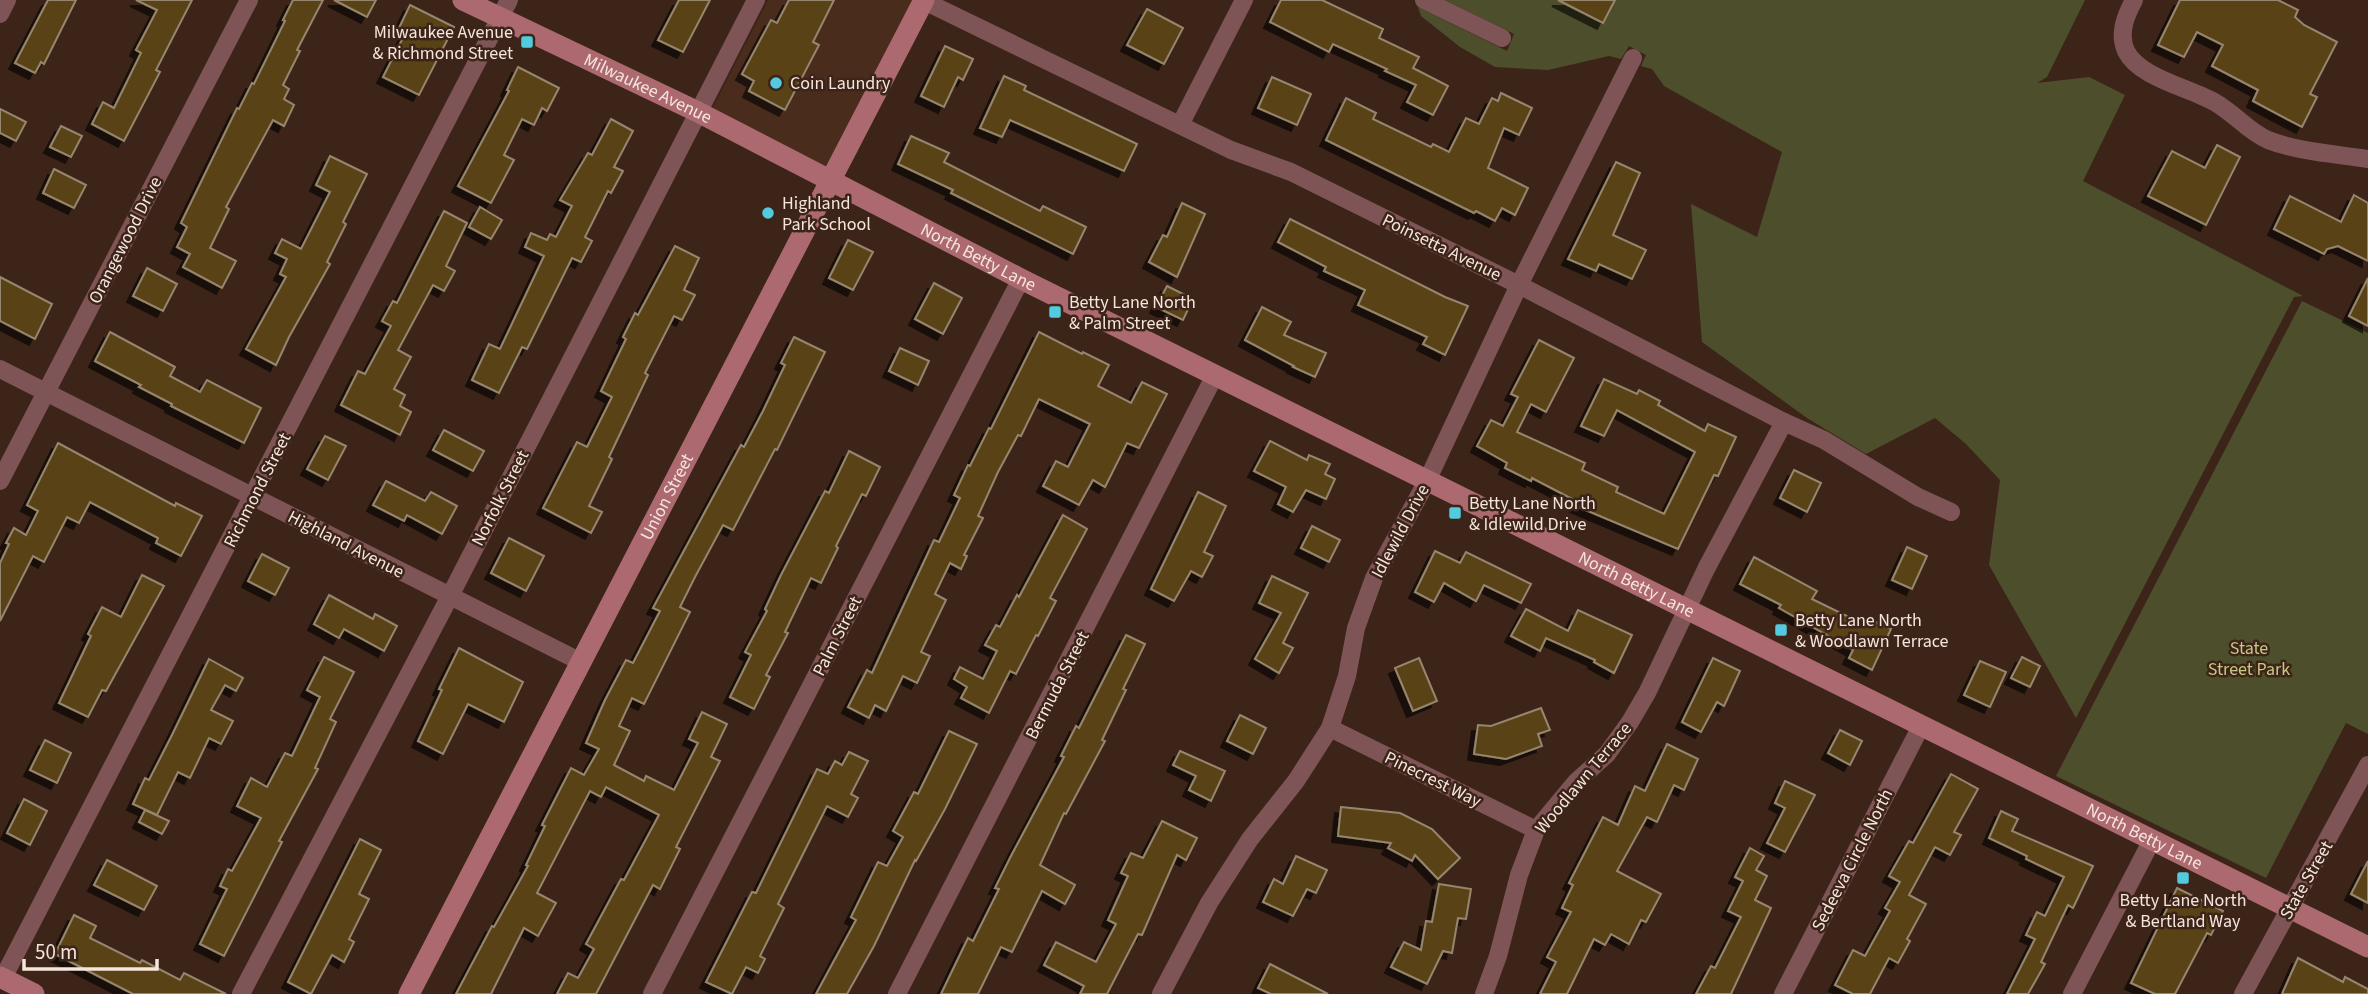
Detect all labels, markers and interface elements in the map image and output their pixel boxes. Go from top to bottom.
place label: Milwaukee Avenue & Richmond Street [373,20,513,66]
marker: Milwaukee Avenue & Richmond Street [519,34,535,50]
street label: Milwaukee Avenue [580,47,716,130]
place label: Coin Laundry [790,71,891,96]
marker: Coin Laundry [768,75,784,91]
street label: Orangewood Drive [83,172,168,308]
place label: Highland Park School [782,191,871,237]
marker: Highland Park School [760,205,776,221]
street label: Poinsetta Avenue [1378,208,1506,287]
street label: North Betty Lane [916,217,1040,298]
place label: Betty Lane North & Palm Street [1069,290,1196,336]
marker: Betty Lane North & Palm Street [1047,304,1063,320]
street label: Richmond Street [218,428,297,552]
street label: Norfolk Street [466,446,535,551]
street label: Union Street [634,449,700,545]
street label: Idlewild Drive [1365,480,1436,583]
place label: Betty Lane North & Idlewild Drive [1469,491,1596,537]
street label: Highland Avenue [283,504,408,585]
marker: Betty Lane North & Idlewild Drive [1447,505,1463,521]
street label: North Betty Lane [1574,545,1699,624]
street label: Palm Street [807,592,868,681]
place label: Betty Lane North & Woodlawn Terrace [1795,608,1949,654]
marker: Betty Lane North & Woodlawn Terrace [1773,622,1789,638]
street label: Bermuda Street [1019,627,1095,744]
park label: State Street Park [2208,636,2290,682]
street label: Woodlawn Terrace [1529,717,1638,840]
street label: Pinecrest Way [1380,745,1486,814]
street label: Sedeeva Circle North [1806,785,1899,936]
street label: North Betty Lane [2082,797,2207,876]
street label: State Street [2274,836,2339,924]
marker: Betty Lane North & Bertland Way [2175,870,2191,886]
place label: Betty Lane North & Bertland Way [2120,888,2246,934]
scale bar [24,928,158,972]
text: 50 m [35,937,77,967]

